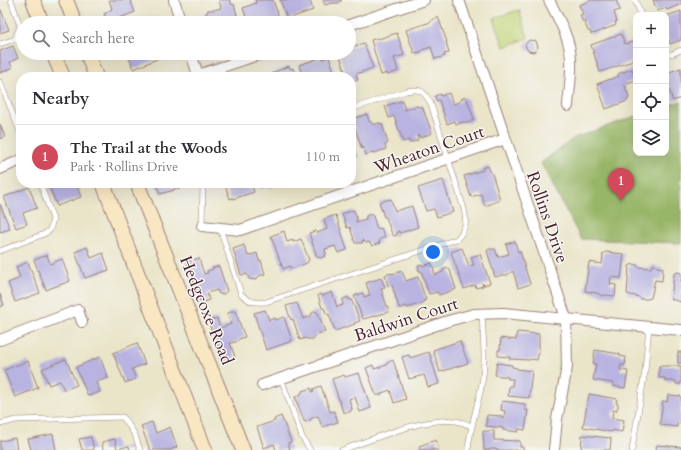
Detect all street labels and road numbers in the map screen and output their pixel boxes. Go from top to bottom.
street label: Wheaton Court [370,120,488,179]
street label: Rollins Drive [521,168,574,266]
street label: Hedgcoxe Road [174,252,239,368]
street label: Baldwin Court [351,292,462,347]

